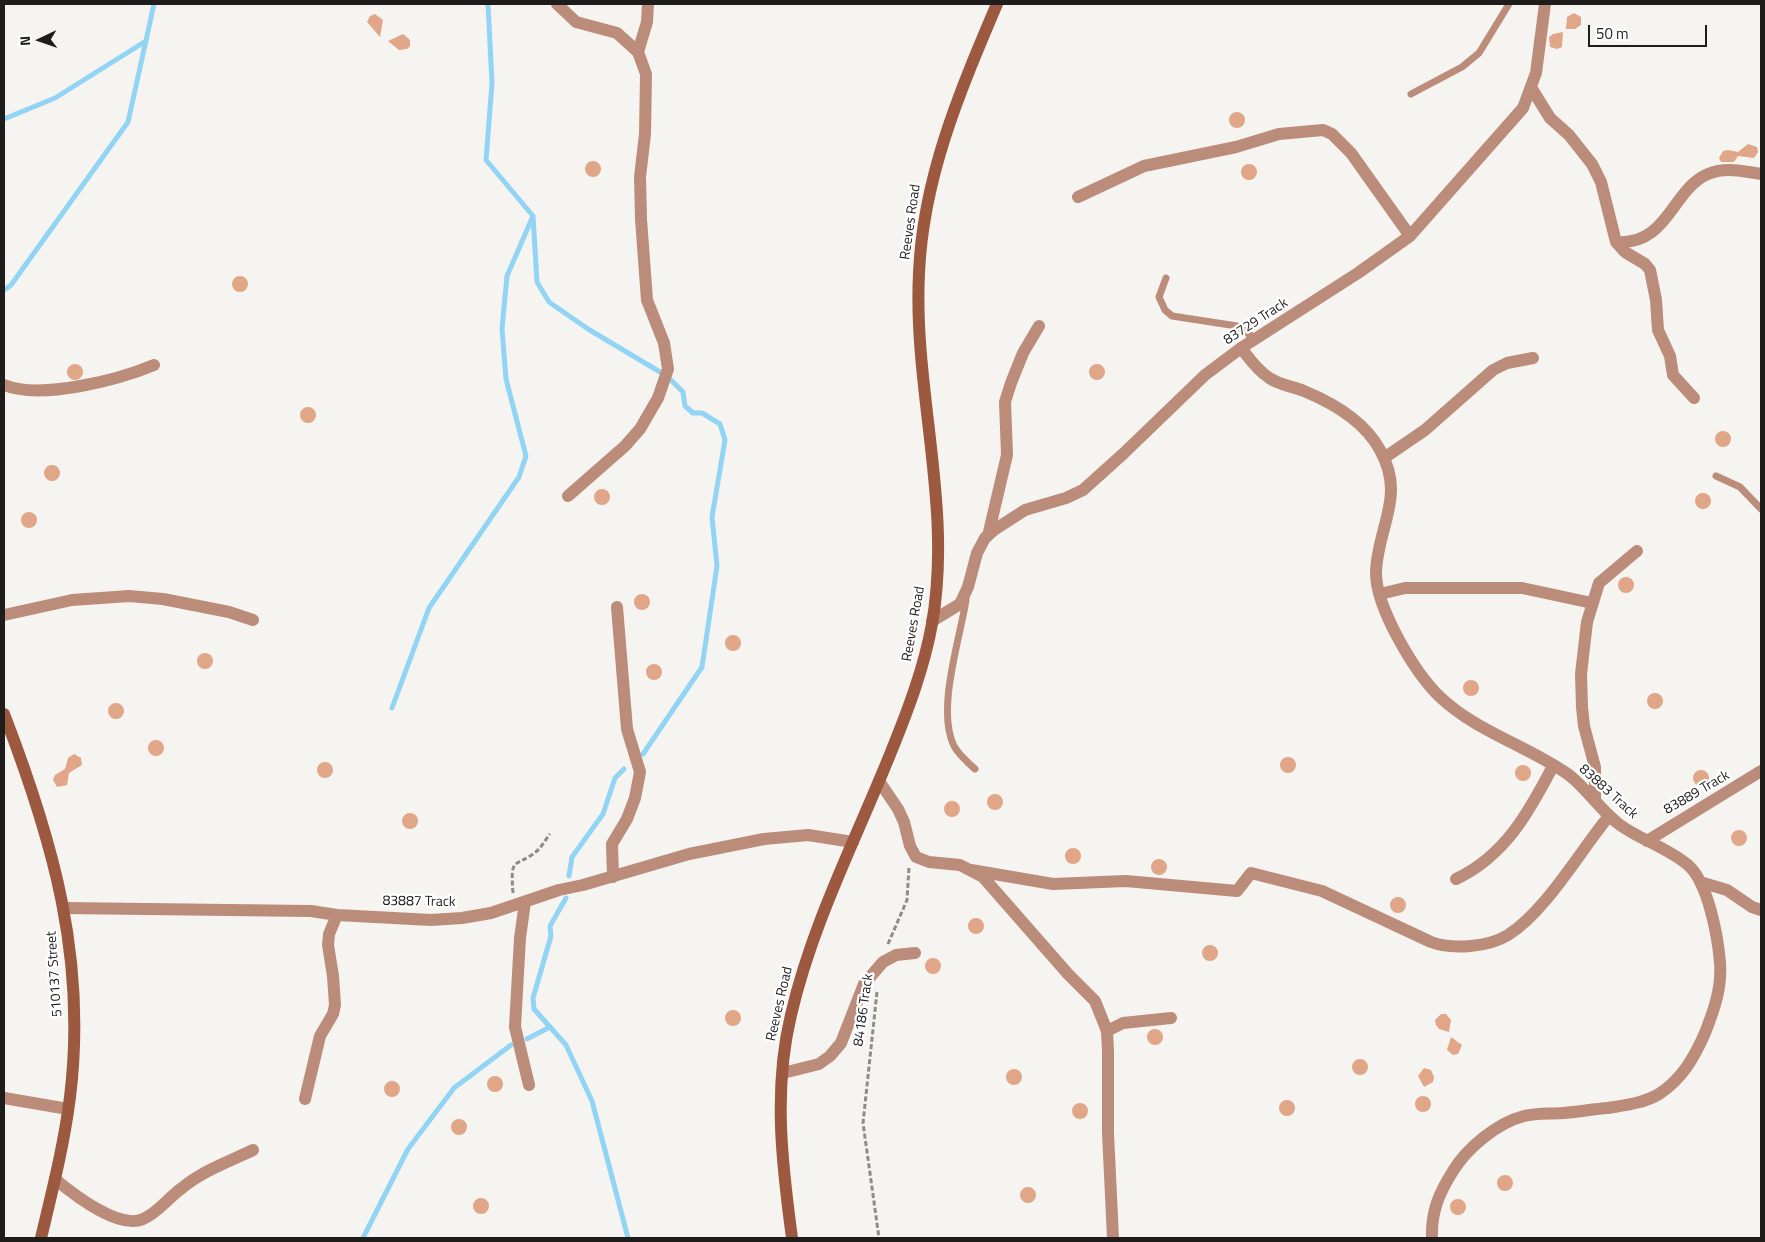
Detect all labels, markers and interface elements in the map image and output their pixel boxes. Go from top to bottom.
north arrow [15,15,65,65]
scale bar [1590,15,1709,47]
text: 50 m [1596,22,1629,45]
text: N [14,35,35,46]
street label: Reeves Road [897,183,925,261]
street label: 83729 Track [1221,295,1291,349]
street label: Reeves Road [899,585,929,663]
street label: 83883 Track [1575,761,1641,823]
street label: 83889 Track [1661,767,1733,819]
street label: 83887 Track [382,893,456,911]
street label: 510137 Street [44,930,66,1018]
street label: Reeves Road [763,965,797,1043]
street label: 84186 Track [851,973,877,1047]

